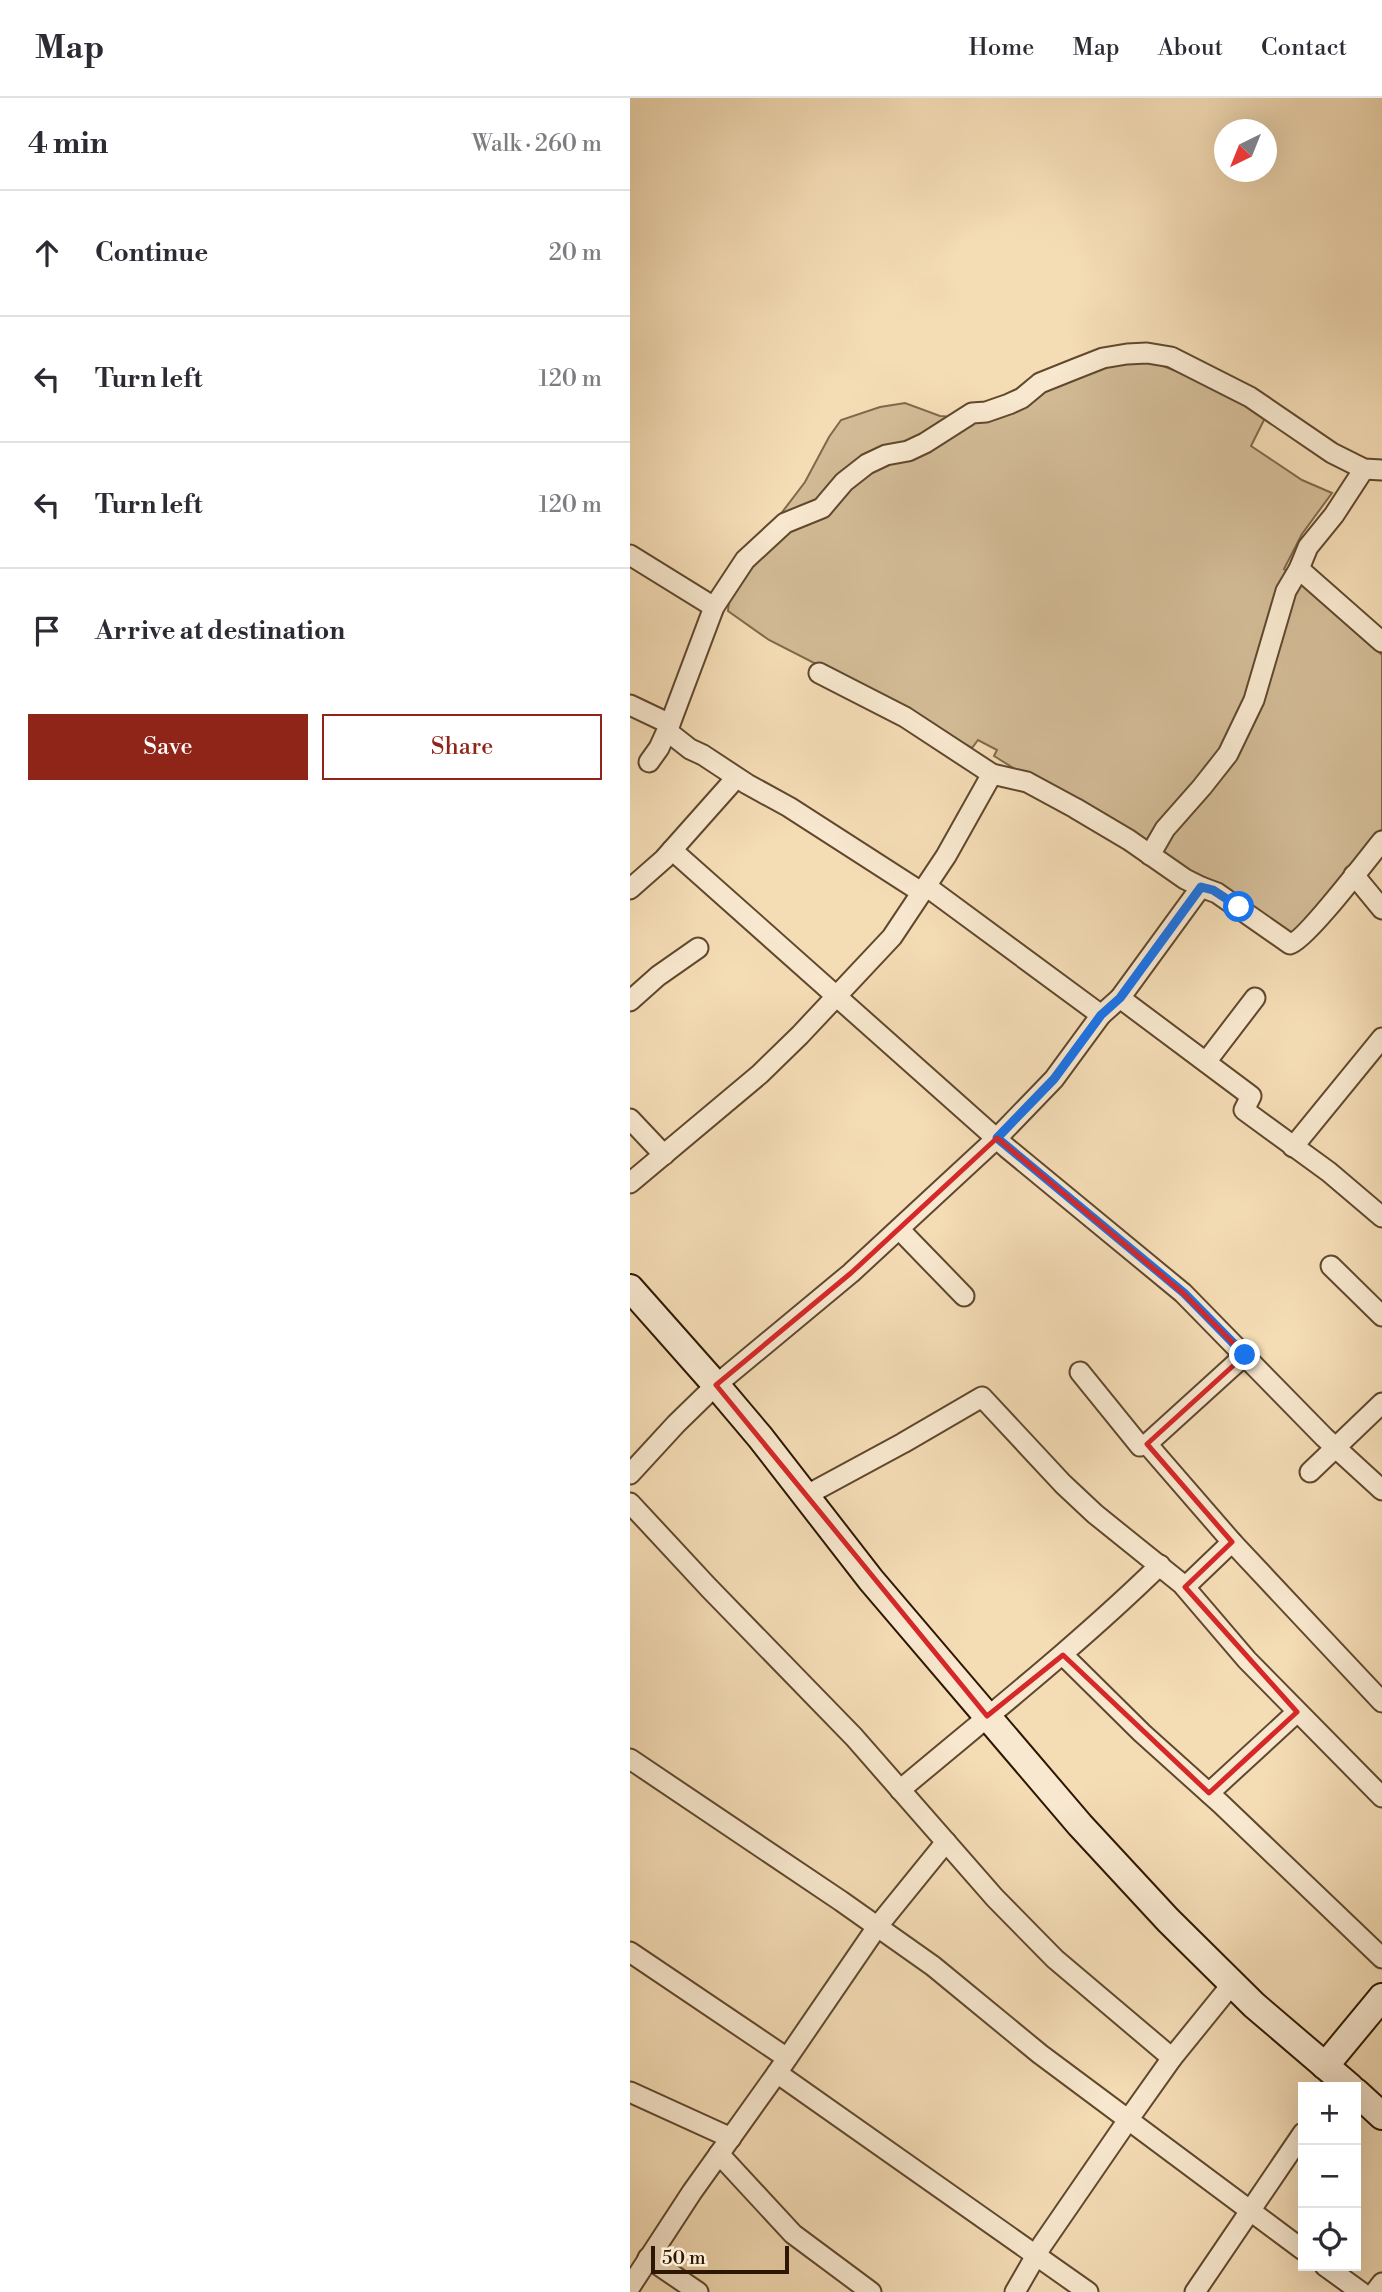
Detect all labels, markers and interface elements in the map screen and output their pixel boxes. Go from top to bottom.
text: Map [35,28,104,69]
text: Home [969,33,1034,63]
text: Map [1072,33,1120,63]
text: About [1158,33,1223,63]
text: Contact [1261,33,1347,63]
north arrow [1214,119,1277,182]
text: 4 min [28,125,108,163]
text: Walk · 260 m [472,130,602,158]
icon: ahead [28,234,66,272]
text: Continue [95,237,208,269]
text: 20 m [549,239,602,267]
icon: left [28,360,66,398]
text: Turn left [95,363,203,395]
text: 120 m [538,365,602,393]
icon: left [28,486,66,524]
text: Turn left [95,489,203,521]
text: 120 m [538,491,602,519]
icon: arrive [28,612,66,650]
text: Arrive at destination [95,615,345,647]
button: Save [28,714,308,780]
button: Share [322,714,602,780]
route start [1223,891,1254,922]
route end [1229,1339,1260,1370]
map controls [1298,2082,1361,2271]
button: + [1298,2082,1361,2145]
button: − [1298,2145,1361,2208]
button: locate [1298,2208,1361,2271]
scale bar [651,2243,789,2275]
text: 50 m [662,2246,706,2270]

